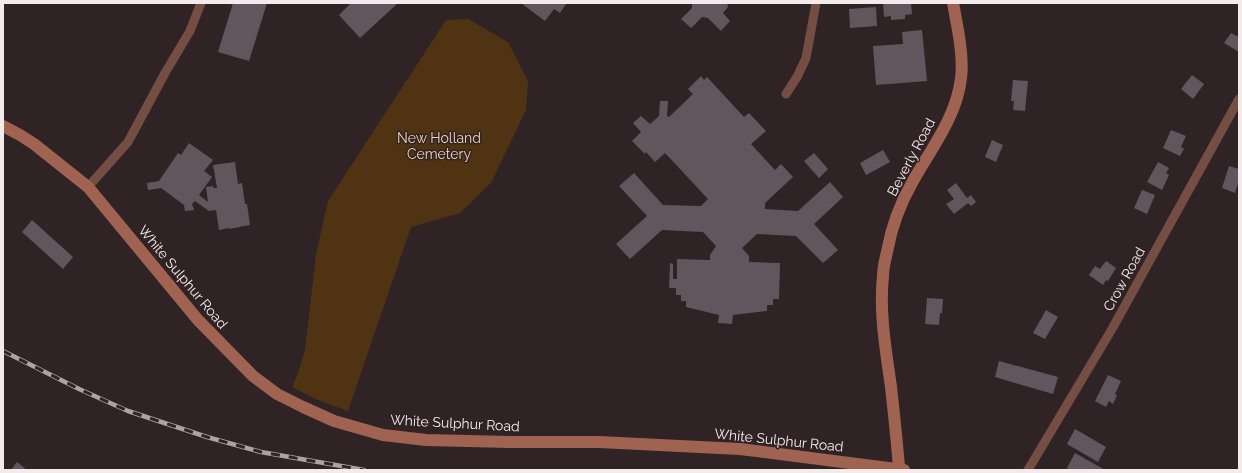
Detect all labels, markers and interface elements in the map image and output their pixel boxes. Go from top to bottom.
street label: Beverly Road [884,115,938,199]
park label: New Holland Cemetery [397,130,481,162]
street label: White Sulphur Road [135,222,231,332]
street label: Crow Road [1100,244,1148,314]
street label: White Sulphur Road [390,412,520,434]
street label: White Sulphur Road [714,425,844,455]

